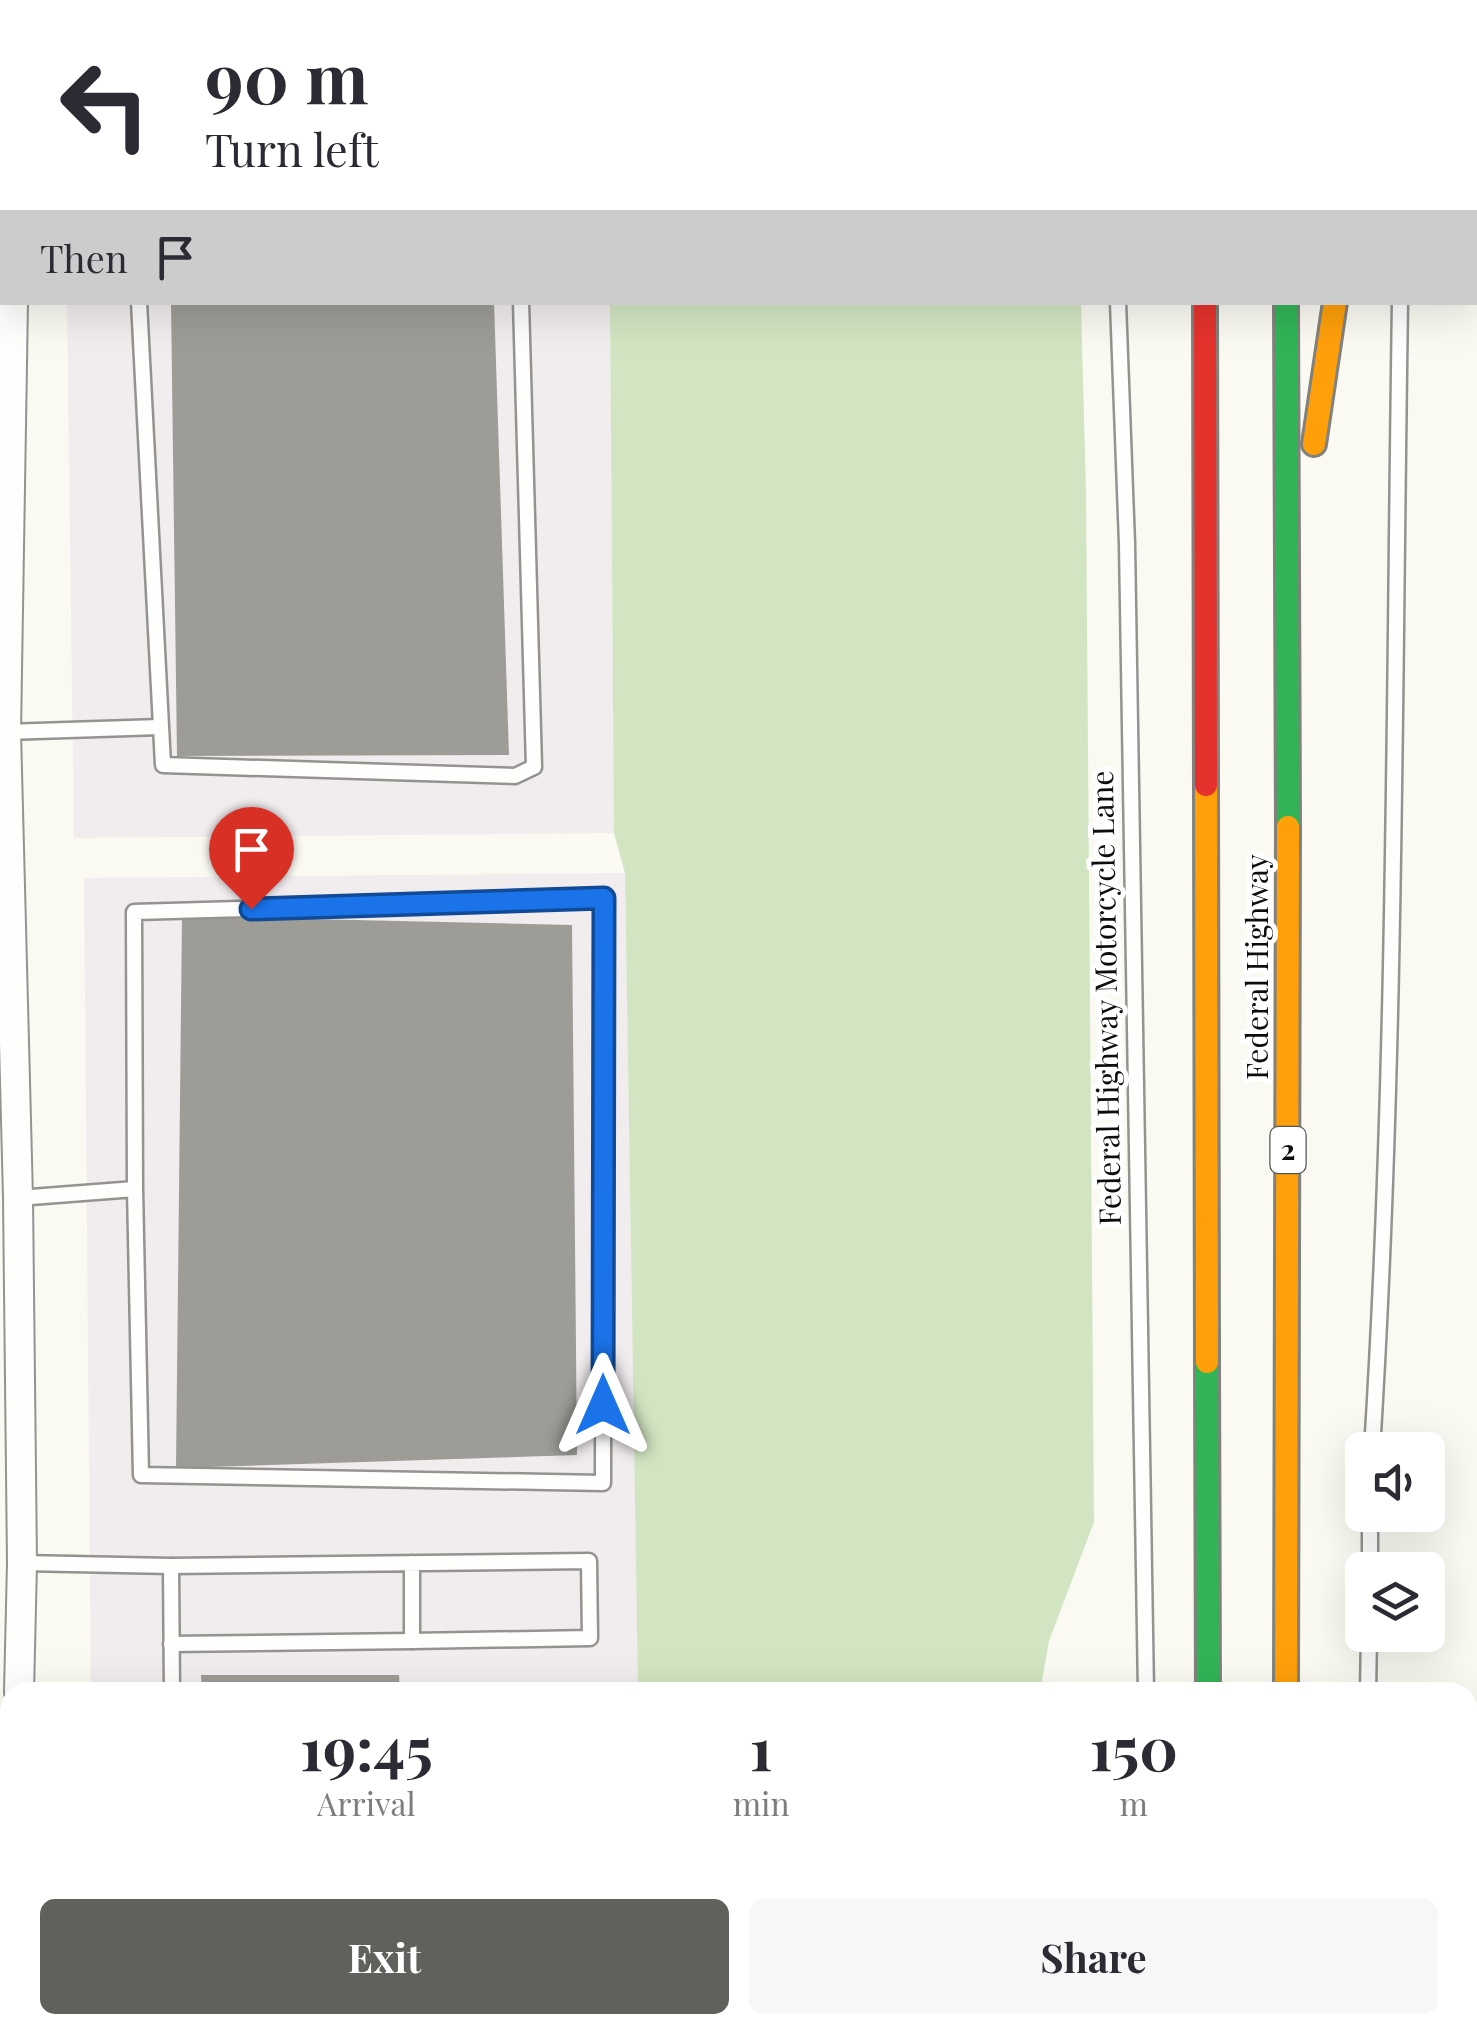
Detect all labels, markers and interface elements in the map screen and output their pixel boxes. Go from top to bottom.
text: 90 m [205,28,369,122]
icon: left [40,40,170,170]
text: Turn left [205,118,379,178]
icon: arrive [148,230,203,285]
text: Then [40,232,128,283]
street label: Federal Highway Motorcycle Lane [1081,770,1129,1226]
pin [209,807,294,910]
icon: arrive [224,822,279,877]
street label: Federal Highway [1236,854,1276,1080]
road number: 2 [1270,1127,1306,1173]
position arrow [551,1353,655,1457]
map controls [1345,1432,1445,1652]
button: sound [1345,1432,1445,1532]
button: layers [1345,1552,1445,1652]
text: 19:45 [300,1706,433,1786]
text: 1 [750,1706,773,1786]
text: 150 [1090,1706,1178,1786]
text: Arrival [317,1781,416,1824]
text: min [733,1781,790,1824]
text: m [1120,1781,1148,1824]
button: Exit [40,1899,729,2014]
button: Share [749,1899,1438,2014]

